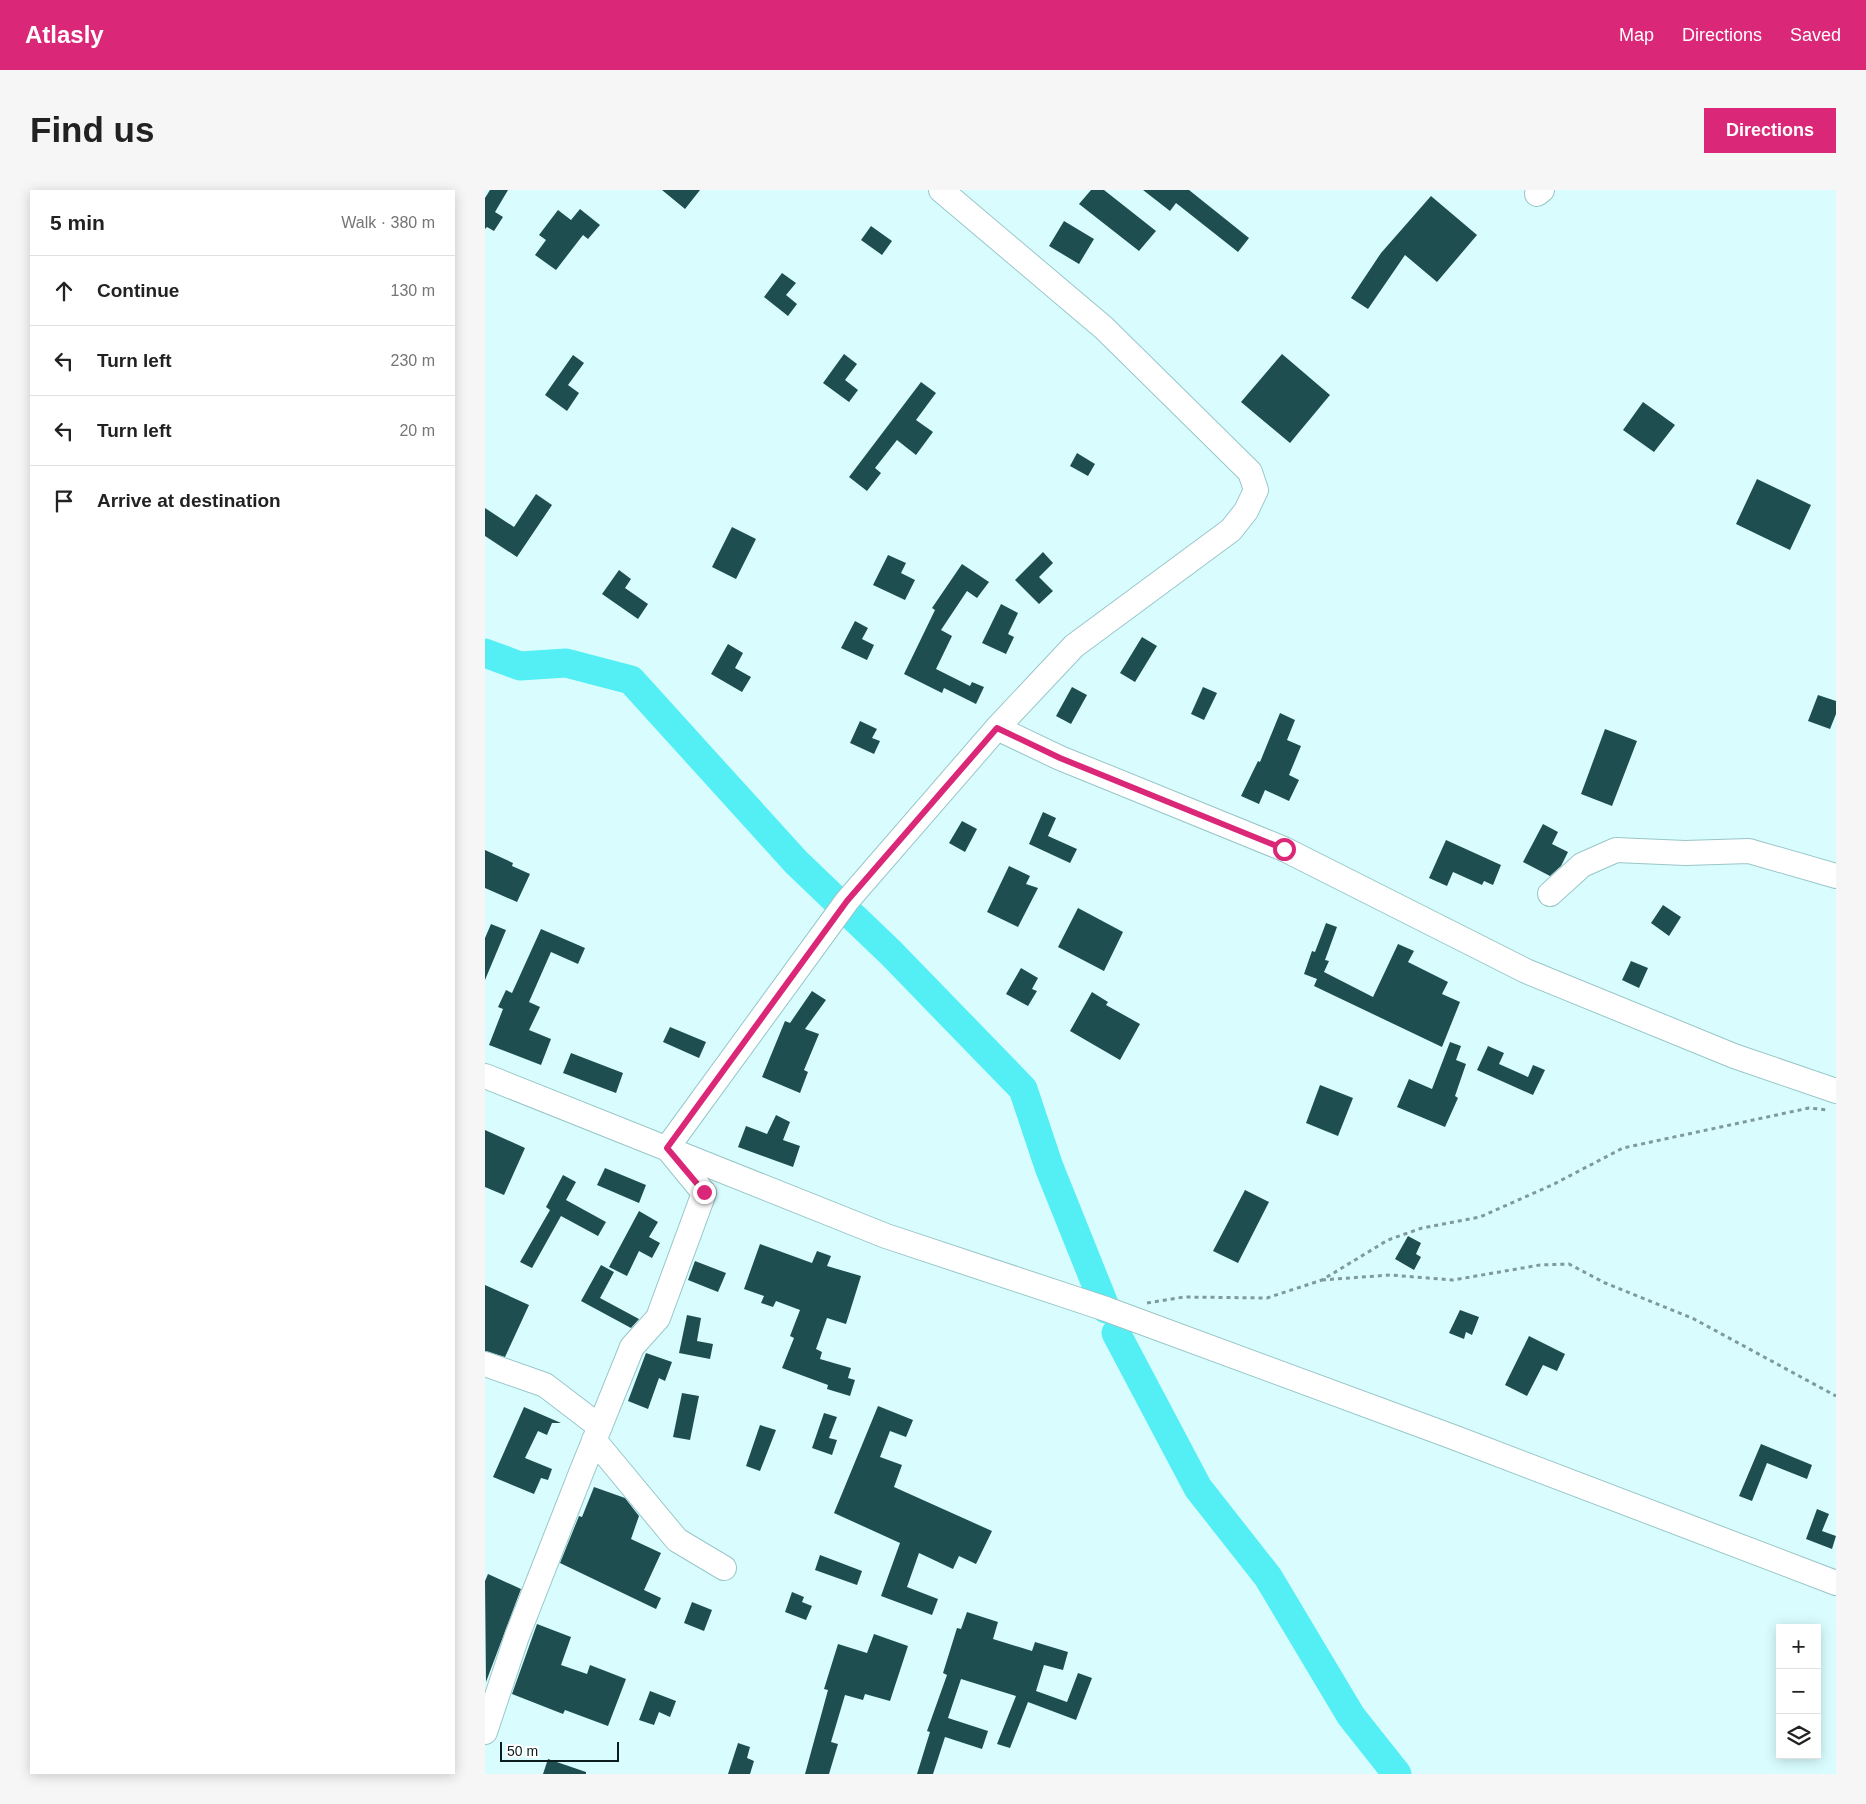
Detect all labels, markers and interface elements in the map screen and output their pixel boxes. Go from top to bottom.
text: Atlasly [25,21,104,48]
text: Map [1619,25,1654,45]
text: Directions [1682,25,1762,45]
text: Saved [1790,25,1841,45]
button: Directions [1704,108,1836,153]
text: Find us [30,110,154,149]
text: 5 min [50,211,105,234]
text: Walk · 380 m [341,214,435,231]
icon: ahead [50,277,78,305]
text: Continue [97,280,179,301]
text: 130 m [391,282,435,299]
icon: left [50,347,78,375]
text: Turn left [97,350,172,371]
text: 230 m [391,352,435,369]
icon: left [50,417,78,445]
text: Turn left [97,420,172,441]
text: 20 m [399,422,435,439]
icon: arrive [50,487,78,515]
text: Arrive at destination [97,490,281,511]
route start [1273,838,1296,861]
route end [693,1181,716,1204]
map controls [1776,1624,1821,1759]
button: + [1776,1624,1821,1669]
button: − [1776,1669,1821,1714]
button: layers [1776,1714,1821,1759]
scale bar [500,1739,619,1762]
text: 50 m [507,1743,538,1759]

